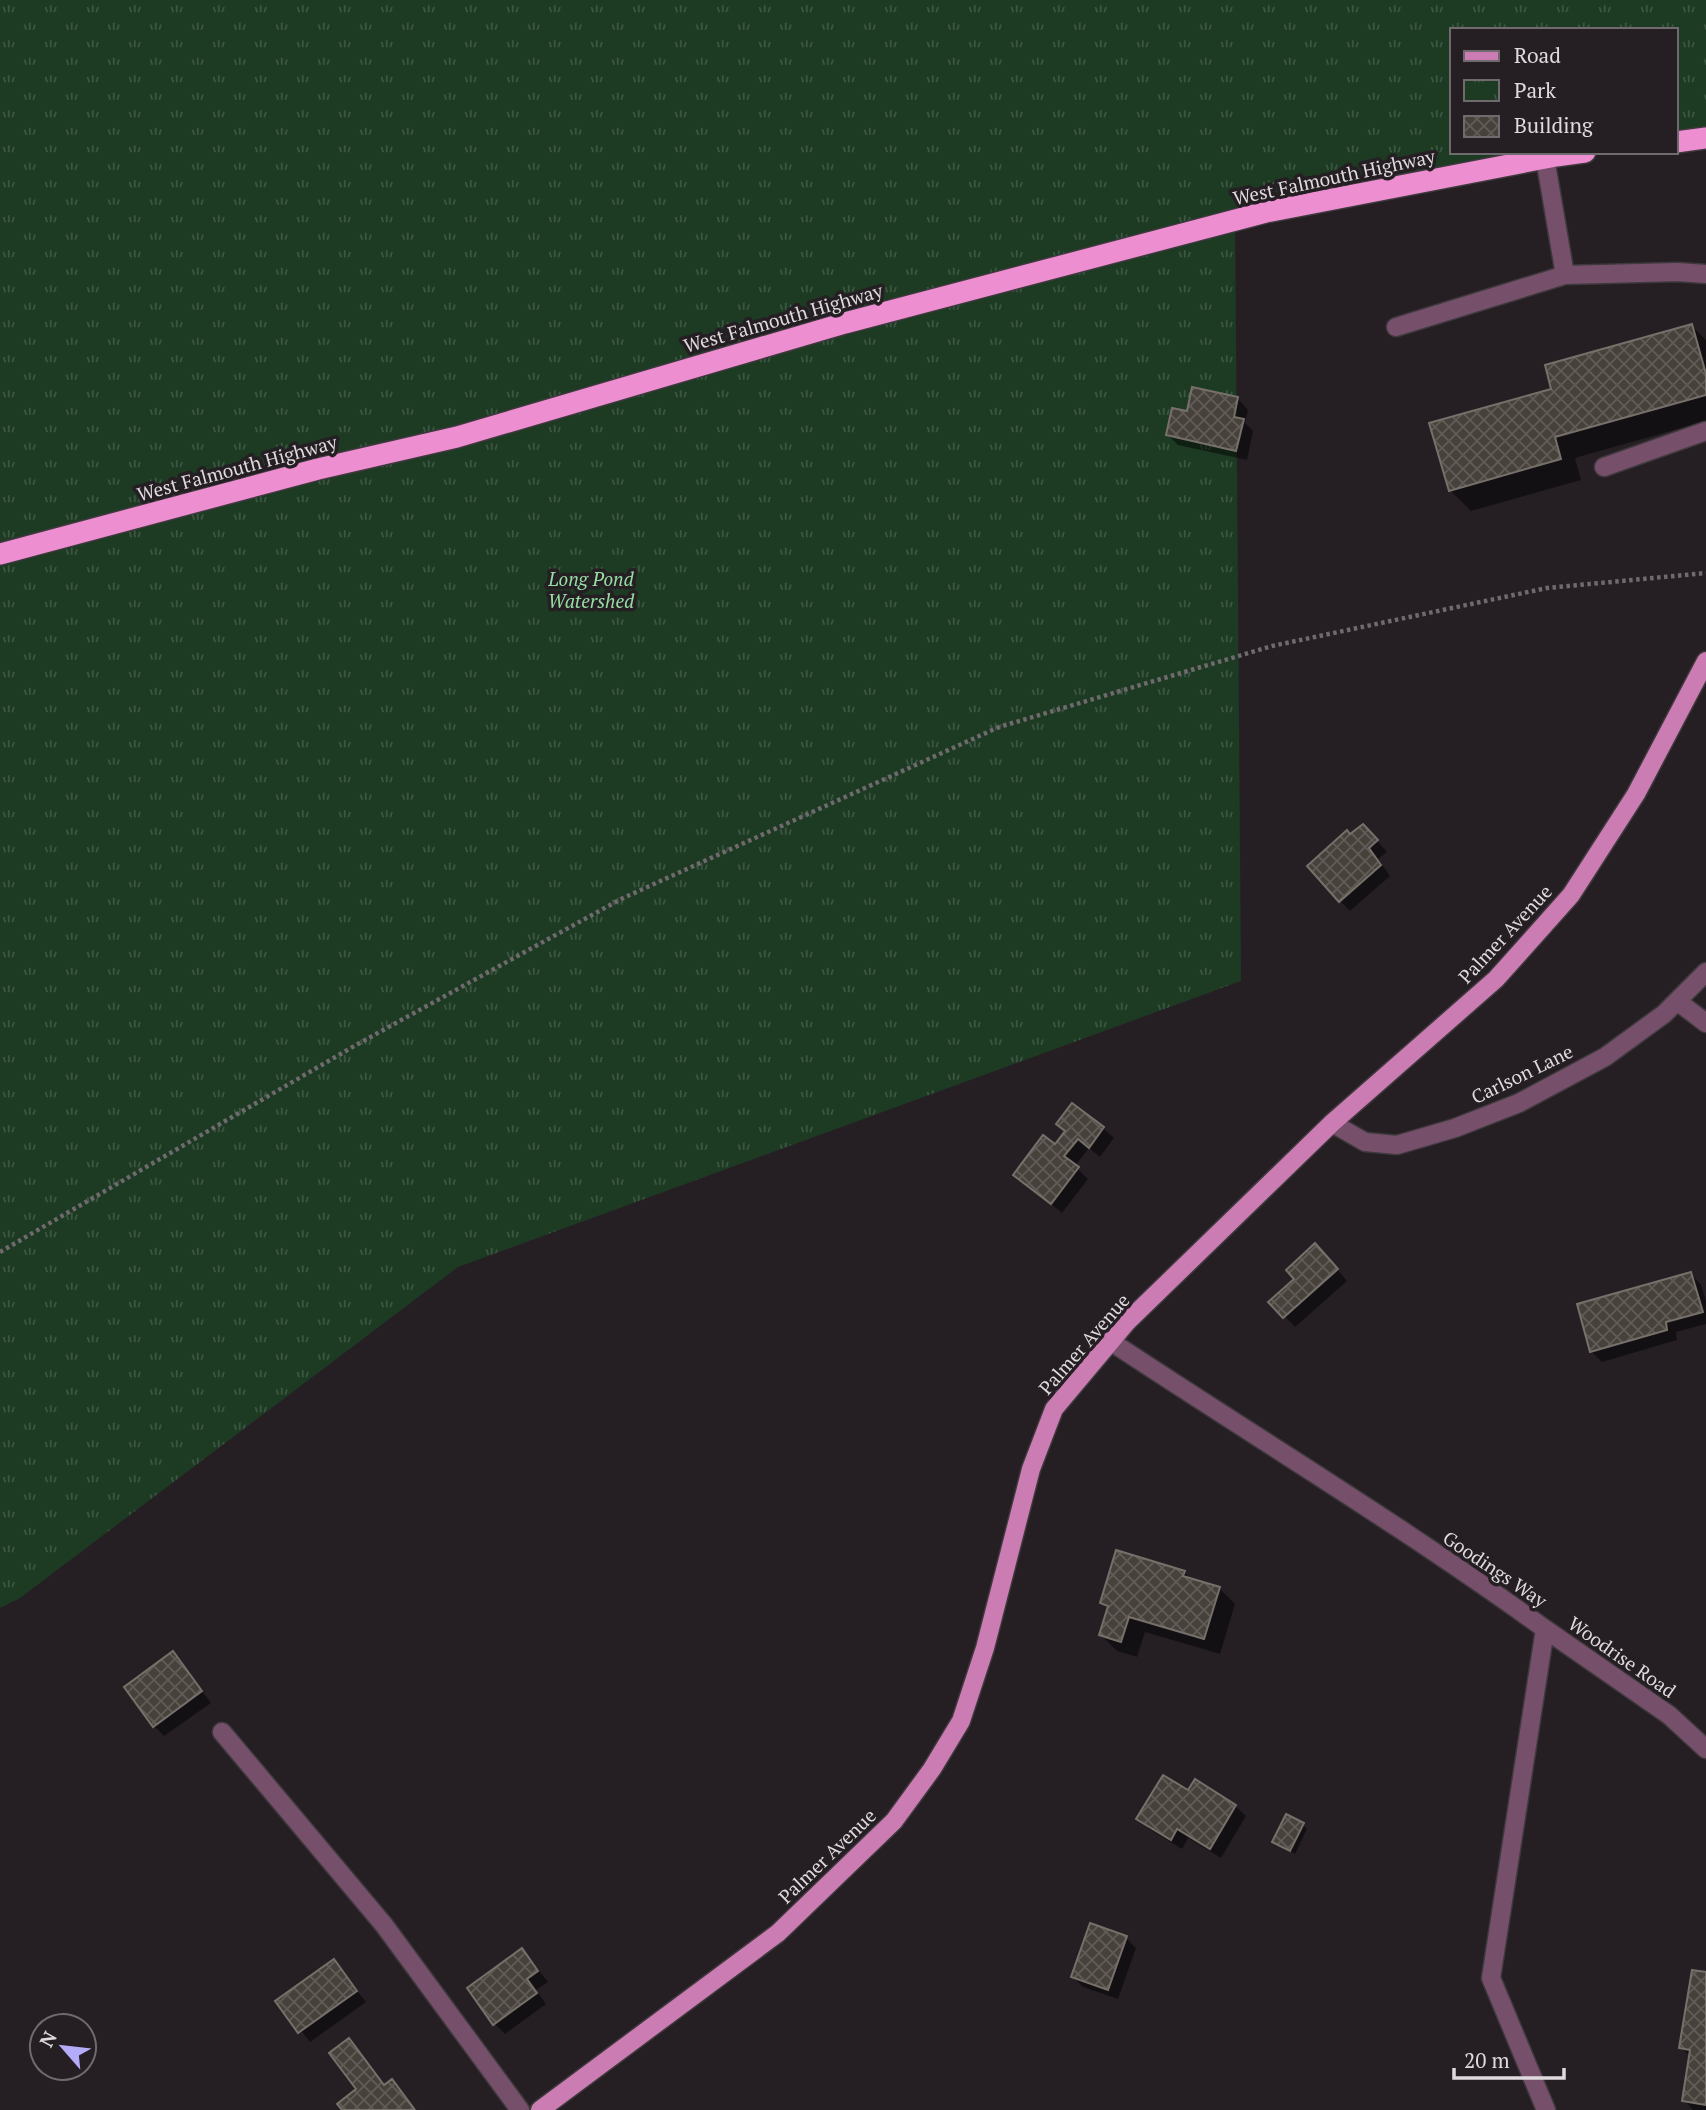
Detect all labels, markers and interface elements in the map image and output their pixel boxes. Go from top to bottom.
legend [1450,28,1678,154]
text: Road [1514,41,1561,69]
text: Park [1514,76,1556,104]
text: Building [1514,111,1594,139]
street label: West Falmouth Highway [1231,143,1438,210]
street label: West Falmouth Highway [680,277,886,358]
street label: West Falmouth Highway [134,429,340,506]
park label: Long Pond Watershed [547,566,635,613]
street label: Palmer Avenue [1452,879,1557,988]
street label: Carlson Lane [1467,1038,1577,1109]
street label: Palmer Avenue [1033,1288,1135,1400]
street label: Goodings Way [1438,1525,1552,1613]
street label: Woodrise Road [1564,1610,1681,1703]
street label: Palmer Avenue [773,1803,881,1909]
north arrow [28,2012,98,2082]
text: N [33,2026,62,2051]
scale bar [1454,2036,1564,2080]
text: 20 m [1464,2046,1510,2074]

